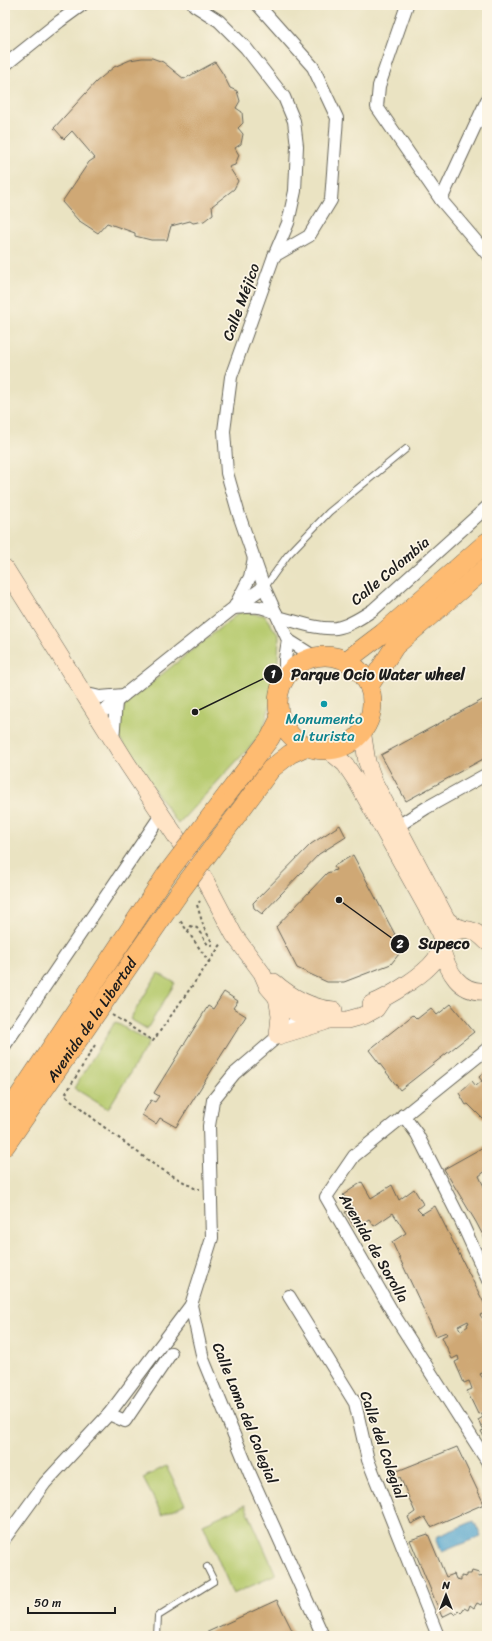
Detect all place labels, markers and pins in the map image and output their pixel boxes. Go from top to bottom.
callout: Parque Ocio Water wheel [263,660,473,688]
marker: Monumento al turista [319,699,329,709]
place label: Monumento al turista [285,706,363,749]
callout: Supeco [390,930,477,958]

